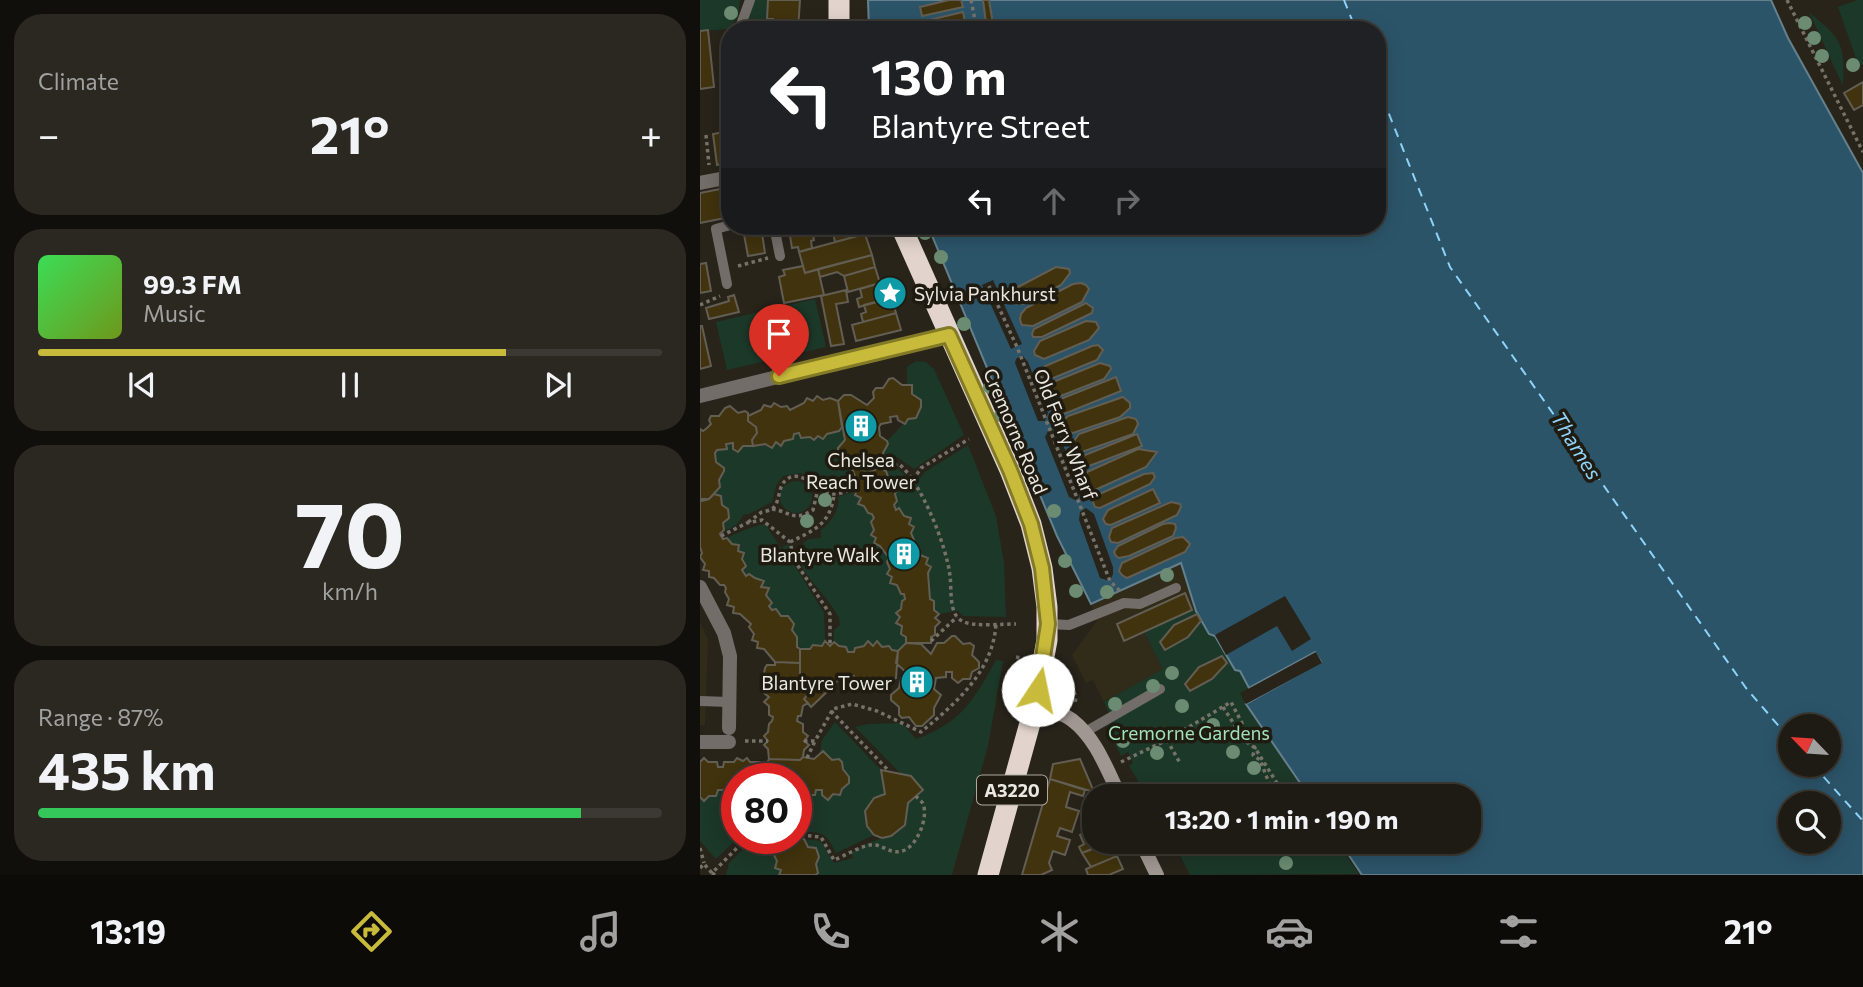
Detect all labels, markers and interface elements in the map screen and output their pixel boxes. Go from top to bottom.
text: 130 m [871,45,1006,105]
icon: left [756,49,847,140]
text: Climate [38,67,119,95]
text: 21° [310,101,389,165]
text: Blantyre Street [871,105,1090,145]
text: − [38,110,60,157]
text: + [640,110,662,157]
icon: left [962,182,1000,220]
icon: ahead [1035,182,1073,220]
icon: right [1108,182,1146,220]
text: 99.3 FM [143,268,242,299]
place icon: Sylvia Pankhurst [871,274,909,312]
place label: Sylvia Pankhurst [914,282,1056,305]
text: Music [143,299,206,327]
pin [749,304,809,376]
icon: arrive [760,315,798,353]
street label: Cremorne Road [979,364,1053,498]
street label: Old Ferry Wharf [1029,365,1103,503]
icon: previous [123,366,161,404]
icon: pause [331,366,369,404]
icon: next [539,366,577,404]
water label: Thames [1546,406,1608,484]
building icon: Chelsea Reach Tower [842,407,880,445]
place label: Chelsea Reach Tower [806,448,917,493]
text: 70 [295,475,405,587]
building icon: Blantyre Walk [885,535,923,573]
place label: Blantyre Walk [760,543,880,566]
text: km/h [322,577,378,605]
position arrow [1001,653,1075,727]
building icon: Blantyre Tower [898,663,936,701]
place label: Blantyre Tower [761,671,892,694]
text: Range · 87% [38,703,163,731]
north arrow [1778,714,1841,777]
map controls [1778,714,1841,854]
park label: Cremorne Gardens [1108,721,1270,744]
text: 435 km [38,737,216,801]
speed limit sign: 80 [721,763,812,854]
road number: A3220 [977,776,1047,804]
button: search [1778,791,1841,854]
text: 13:20 · 1 min · 190 m [1165,803,1398,834]
icon: directions [347,907,396,956]
icon: music [576,907,625,956]
icon: phone [806,907,855,956]
icon: climate [1035,907,1084,956]
icon: car [1265,907,1314,956]
icon: filters [1494,907,1543,956]
text: 13:19 [90,911,166,951]
text: 21° [1724,911,1773,951]

